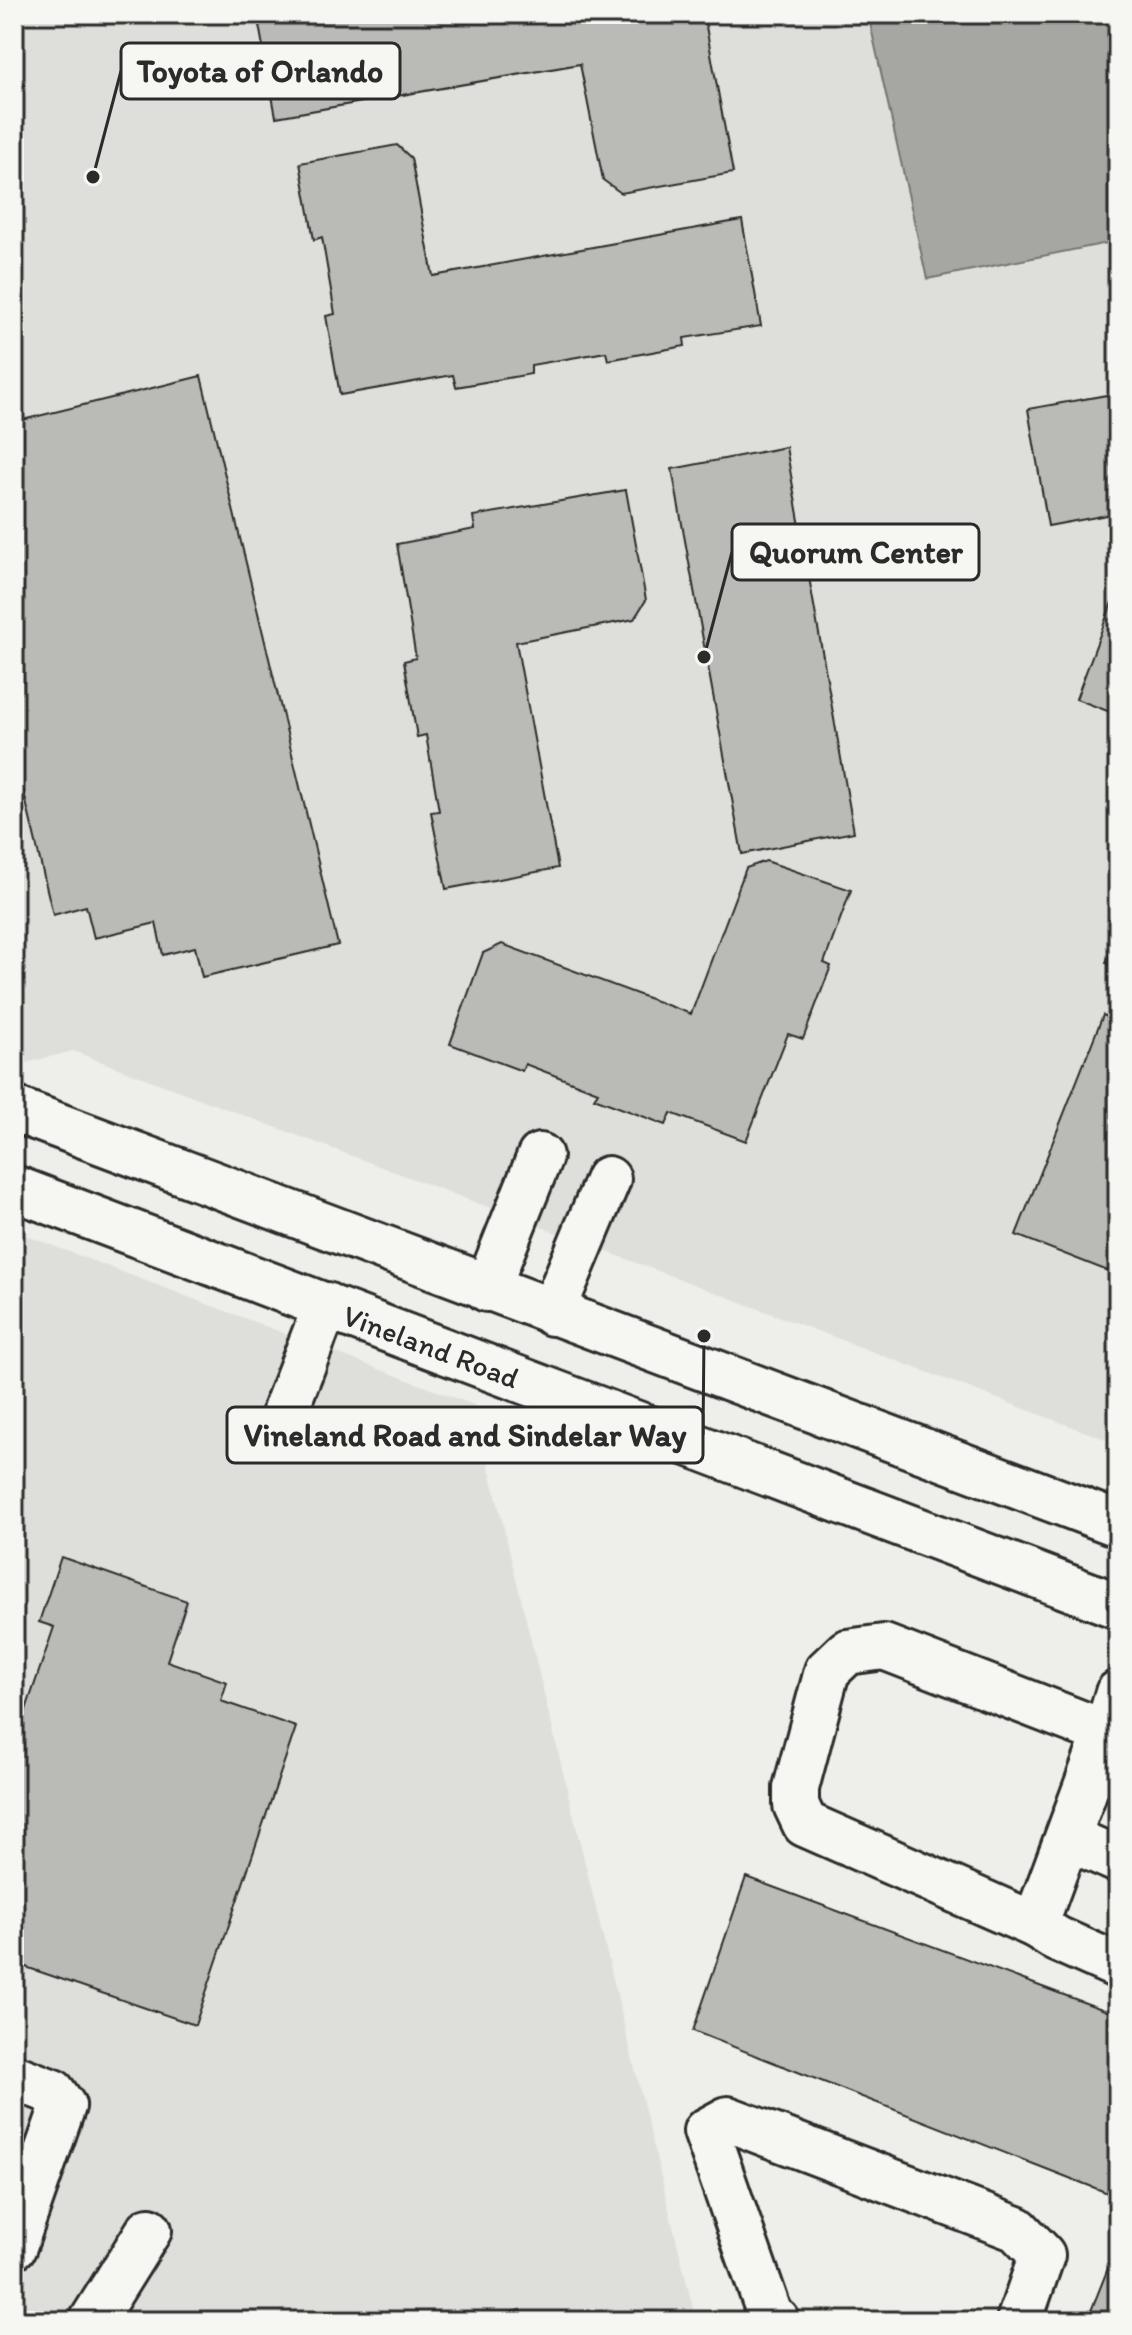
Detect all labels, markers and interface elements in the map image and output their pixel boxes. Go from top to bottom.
callout: Toyota of Orlando [121,43,400,99]
text: Toyota of Orlando [136,52,383,90]
callout: Quorum Center [732,524,979,580]
text: Quorum Center [749,533,964,571]
street label: Vineland Road [338,1296,524,1396]
callout: Vineland Road and Sindelar Way [227,1407,703,1463]
text: Vineland Road and Sindelar Way [244,1416,687,1454]

